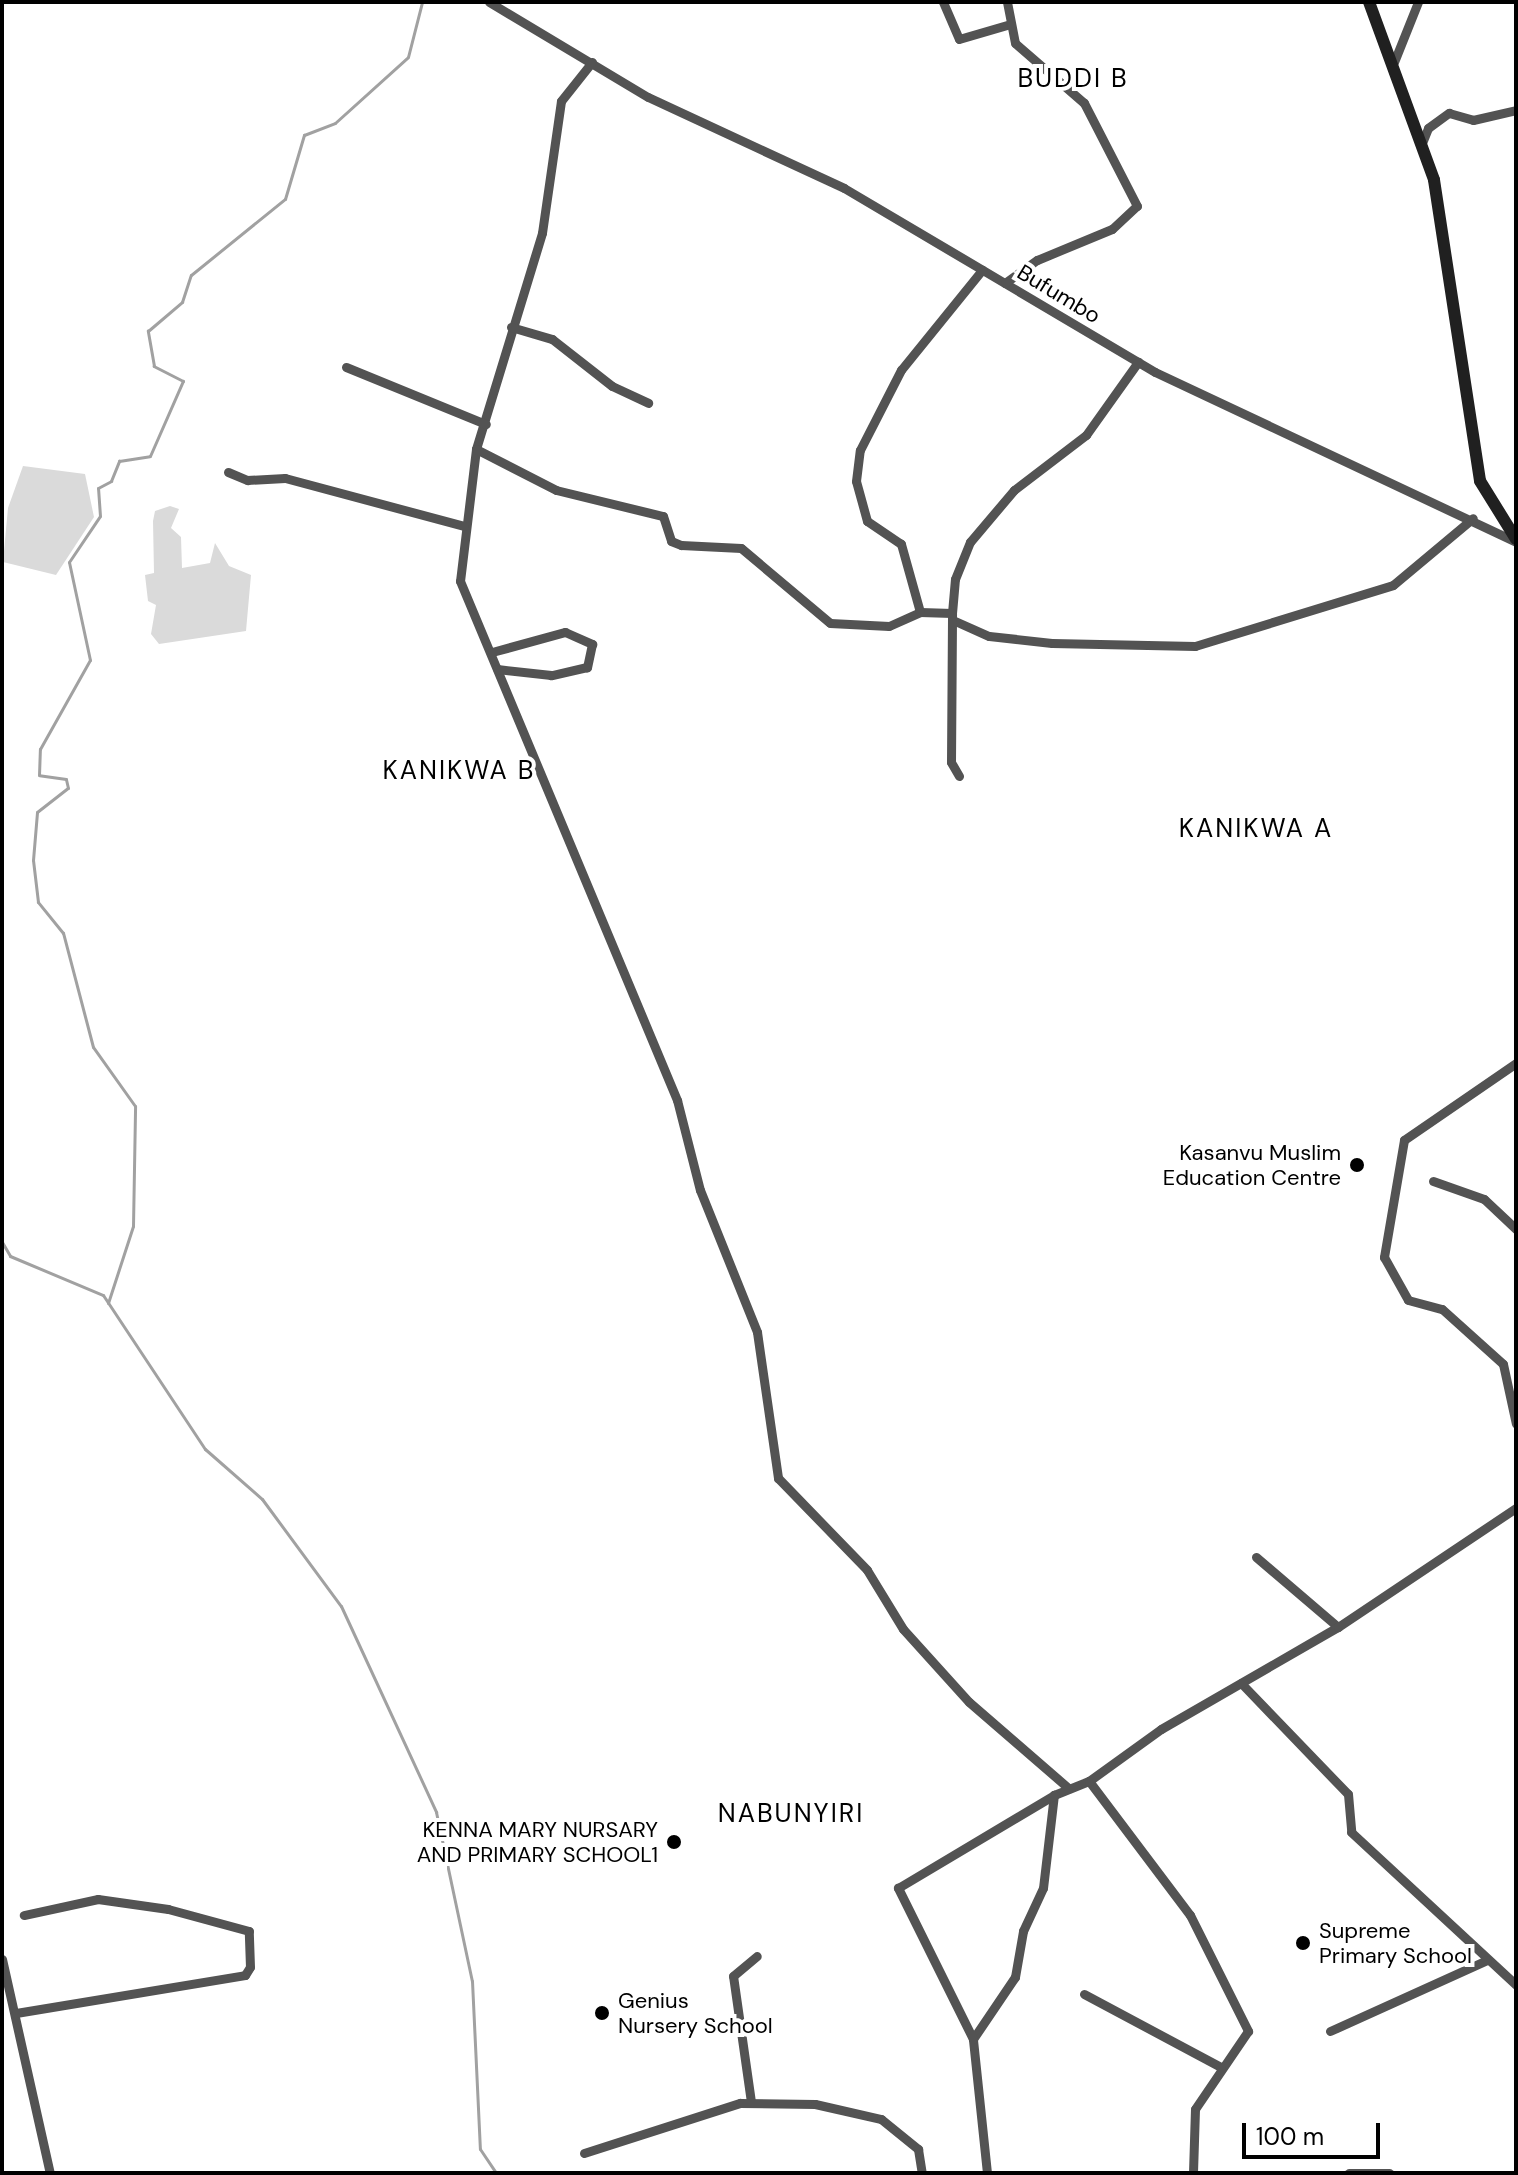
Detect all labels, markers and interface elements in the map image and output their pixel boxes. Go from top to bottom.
district label: BUDDI B [1017,63,1129,95]
street label: Bufumbo [1013,259,1105,329]
district label: KANIKWA B [383,755,535,787]
district label: KANIKWA A [1179,813,1333,845]
place label: Kasanvu Muslim Education Centre [1163,1139,1341,1190]
marker: Kasanvu Muslim Education Centre [1348,1156,1366,1174]
district label: NABUNYIRI [718,1798,864,1830]
place label: KENNA MARY NURSARY AND PRIMARY SCHOOL1 [417,1816,658,1868]
marker: KENNA MARY NURSARY AND PRIMARY SCHOOL1 [665,1833,683,1851]
place label: Supreme Primary School [1319,1917,1472,1968]
marker: Supreme Primary School [1294,1934,1312,1952]
place label: Genius Nursery School [618,1987,773,2038]
marker: Genius Nursery School [593,2004,611,2022]
scale bar [1246,2107,1384,2157]
text: 100 m [1256,2121,1324,2152]

